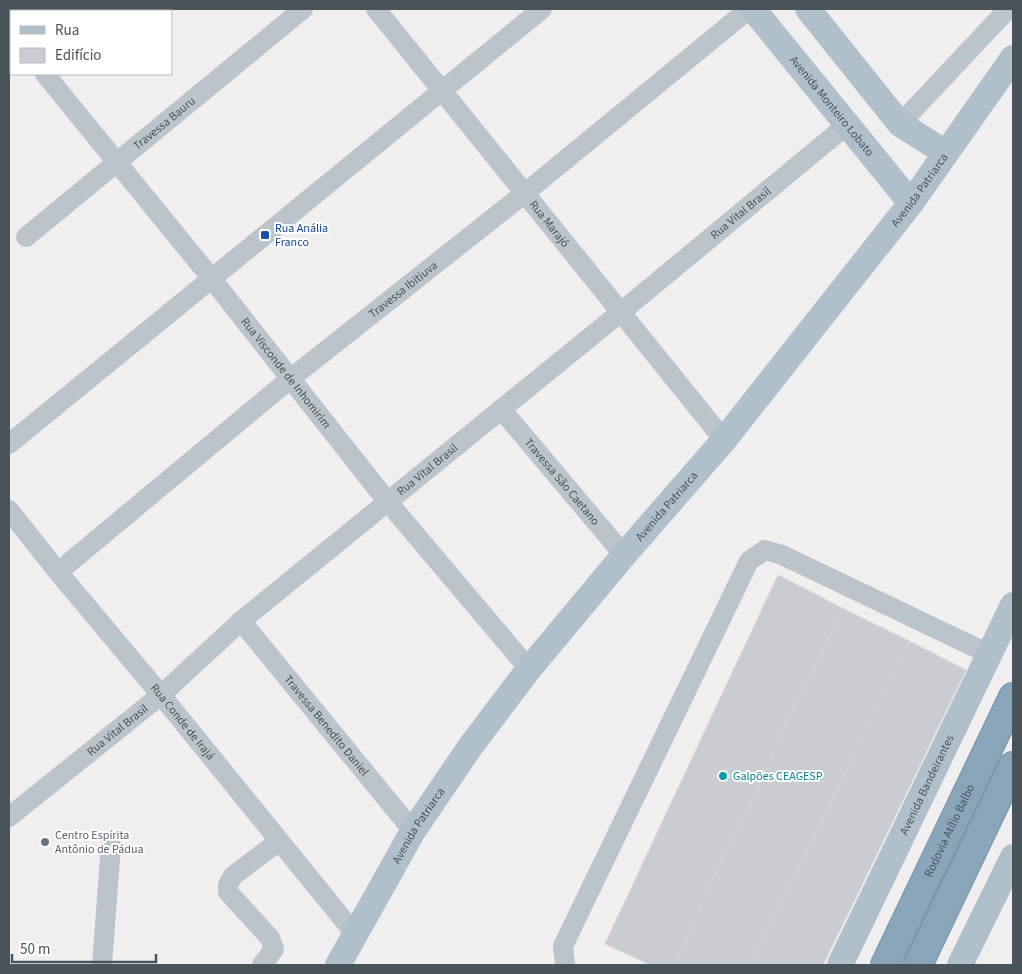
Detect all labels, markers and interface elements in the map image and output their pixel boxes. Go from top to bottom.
legend [10,10,172,75]
text: Rua [55,20,79,41]
text: Edifício [55,45,102,66]
street label: Avenida Monteiro Lobato [786,52,878,160]
street label: Travessa Bauru [129,92,199,154]
street label: Avenida Patriarca [887,150,952,230]
street label: Rua Vital Brasil [707,183,775,243]
street label: Rua Marajó [525,197,574,251]
place label: Rua Anália Franco [275,220,328,251]
marker: Rua Anália Franco [259,229,271,241]
street label: Travessa Ibitiuva [365,257,441,322]
street label: Rua Visconde de Inhomirim [237,314,335,432]
street label: Travessa São Caetano [521,434,604,529]
street label: Rua Vital Brasil [393,439,462,500]
street label: Avenida Patriarca [631,468,702,545]
street label: Travessa Benedito Daniel [280,671,373,780]
street label: Rua Conde de Irajá [146,680,219,764]
street label: Rua Vital Brasil [83,700,152,760]
street label: Avenida Bandeirantes [895,732,958,838]
place label: Galpões CEAGESP [733,768,823,785]
marker: Galpões CEAGESP [717,770,729,782]
street label: Rodovia Atílio Balbo [920,781,979,880]
street label: Avenida Patriarca [388,784,449,867]
place label: Centro Espírita Antônio de Pádua [55,827,143,858]
marker: Centro Espírita Antônio de Pádua [39,836,51,848]
scale bar [12,932,156,964]
text: 50 m [20,939,50,960]

